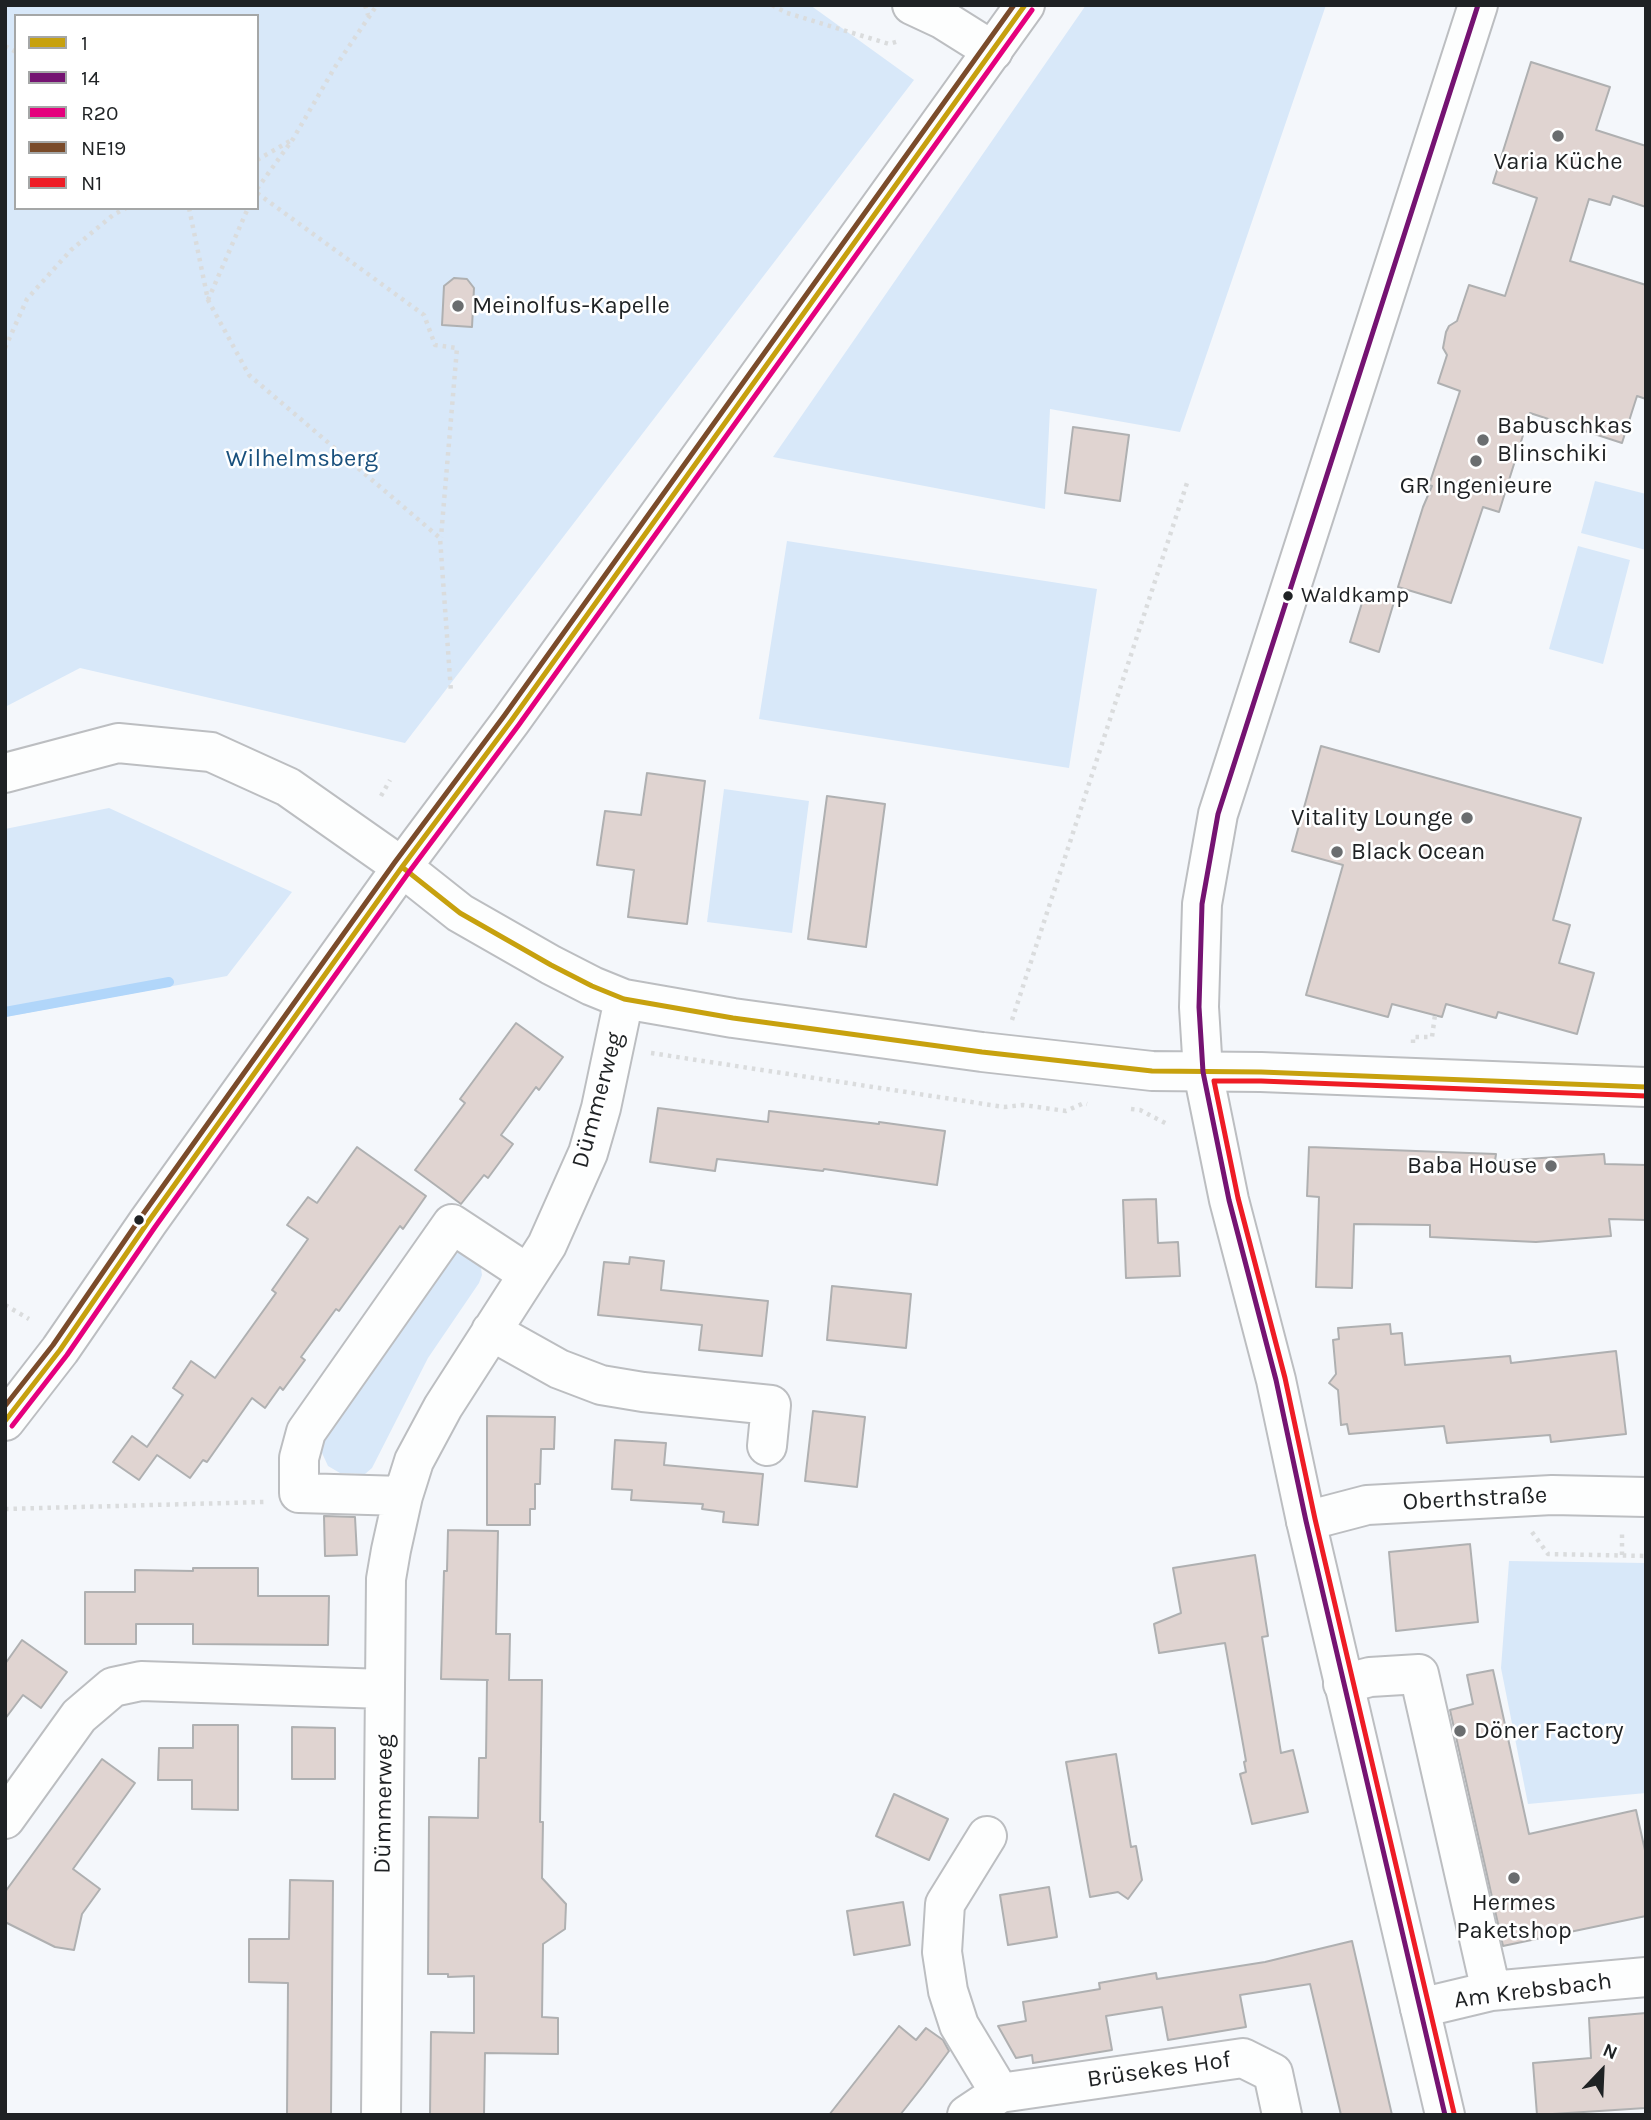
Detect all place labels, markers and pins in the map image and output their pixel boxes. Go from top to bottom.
marker: Varia Küche [1550,128,1566,144]
place label: Varia Küche [1494,148,1622,176]
place label: Meinolfus-Kapelle [472,292,670,320]
marker: Meinolfus-Kapelle [450,298,466,314]
place label: Babuschkas Blinschiki [1497,412,1633,468]
marker: Babuschkas Blinschiki [1475,432,1491,448]
marker: GR Ingenieure [1468,453,1484,469]
place label: GR Ingenieure [1400,472,1552,500]
place label: Waldkamp [1301,583,1409,609]
marker: Waldkamp [1281,589,1295,603]
place label: Vitality Lounge [1291,804,1453,832]
marker: Vitality Lounge [1459,810,1475,826]
place label: Black Ocean [1351,838,1485,866]
marker: Black Ocean [1329,844,1345,860]
place label: Baba House [1407,1152,1537,1180]
marker: Baba House [1543,1158,1559,1174]
unlabelled marker [132,1213,146,1227]
place label: Döner Factory [1474,1717,1624,1745]
marker: Döner Factory [1452,1723,1468,1739]
marker: Hermes Paketshop [1506,1870,1522,1886]
place label: Hermes Paketshop [1456,1889,1572,1945]

